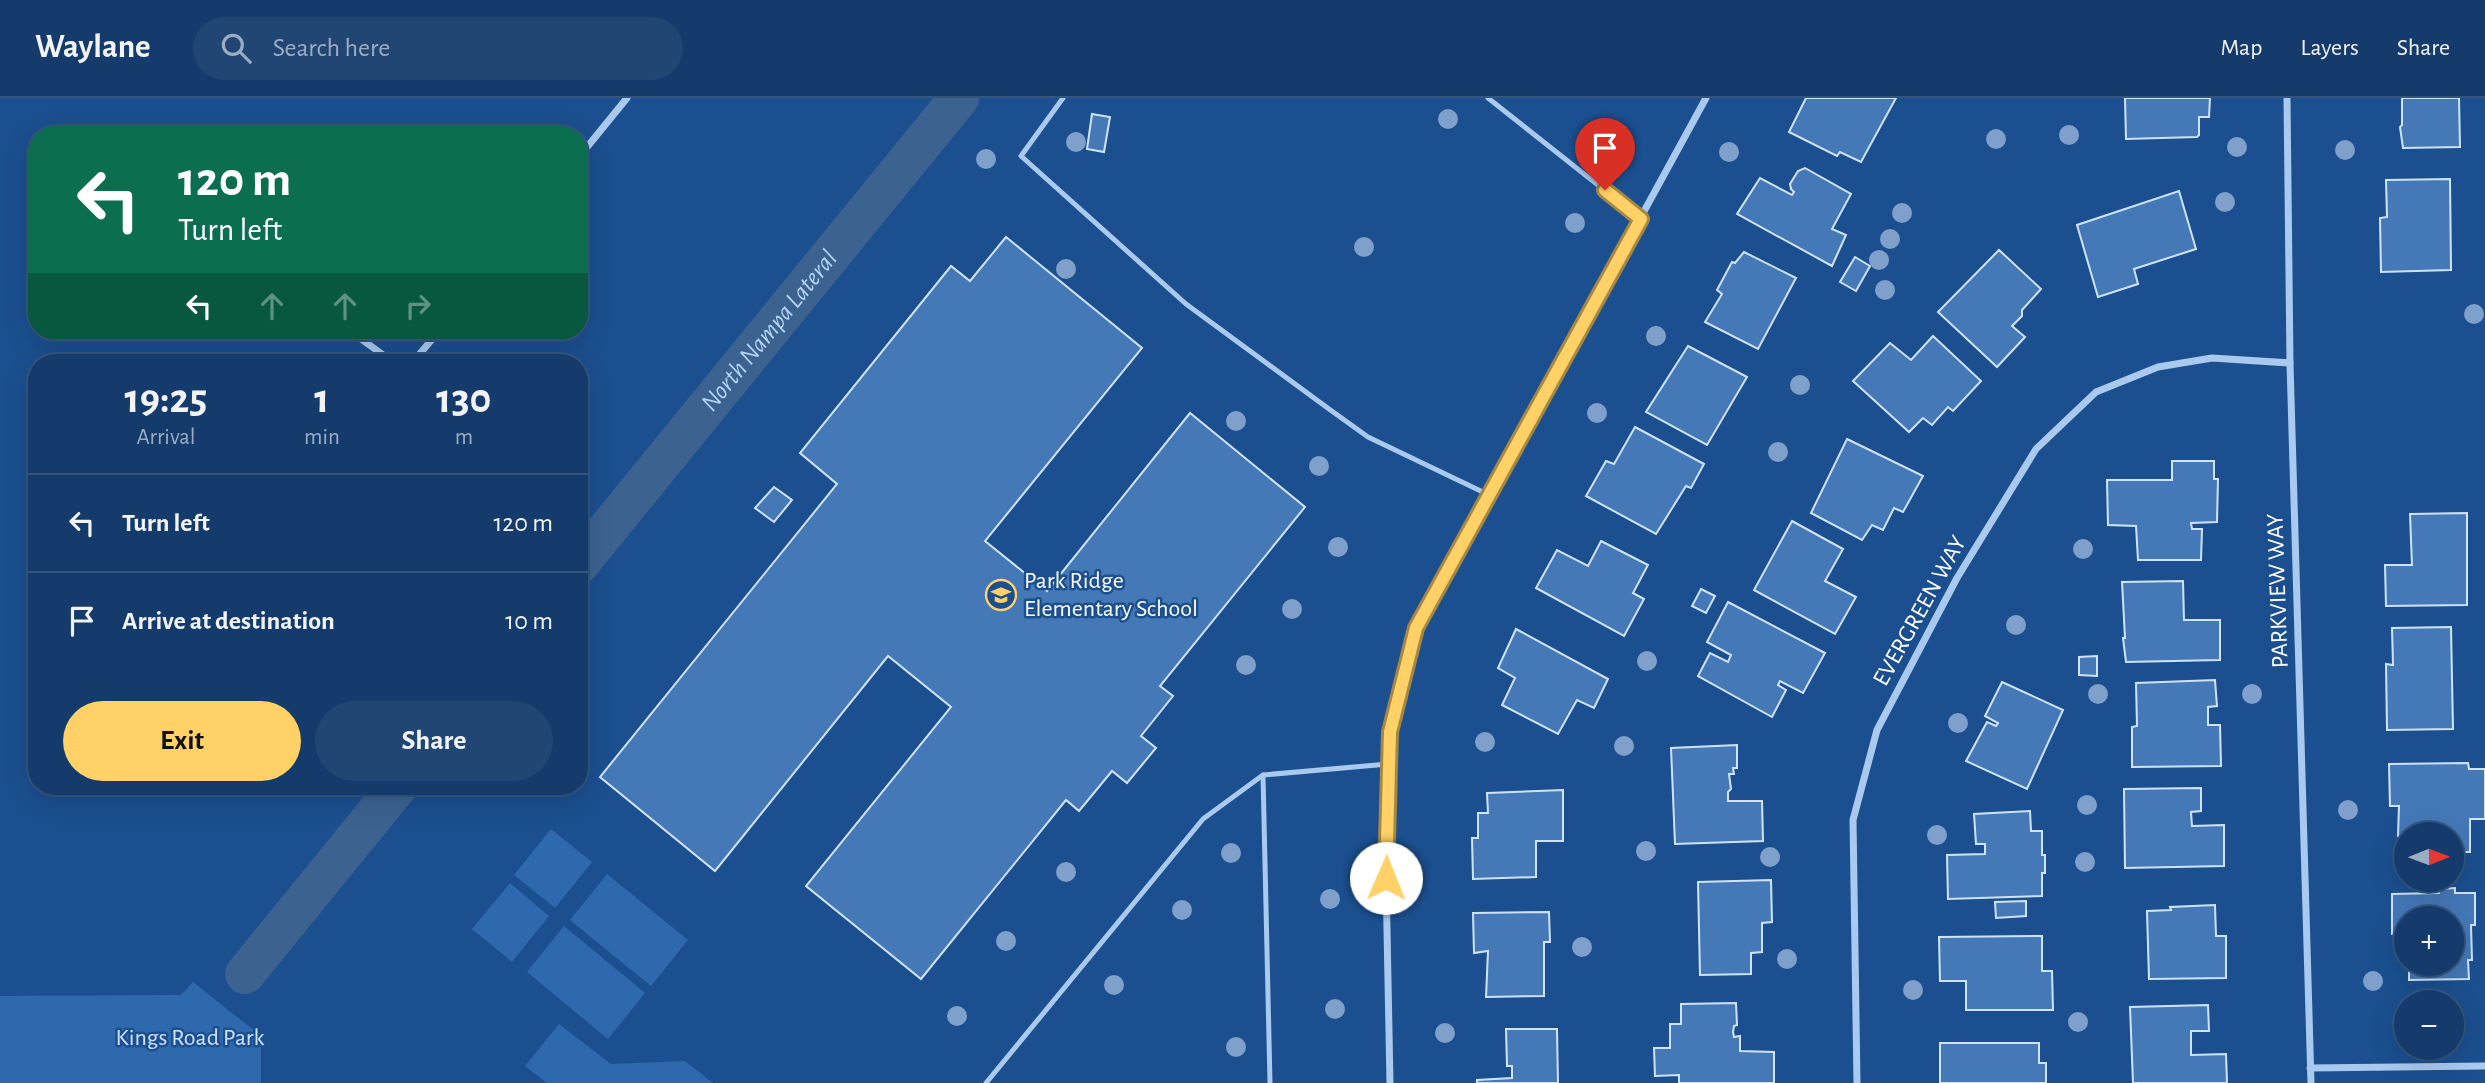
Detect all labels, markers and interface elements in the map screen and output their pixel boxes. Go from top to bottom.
search box [193,17,683,80]
icon: search [217,29,255,67]
text: Waylane [35,31,151,64]
text: Search here [273,35,390,61]
text: Map [2220,36,2262,60]
text: Layers [2300,36,2359,60]
text: Share [2397,36,2450,60]
pin [1575,118,1635,190]
icon: arrive [1586,129,1624,167]
icon: left [63,154,154,245]
text: 120 m [178,156,291,205]
text: Turn left [178,214,282,246]
water label: North Nampa Lateral [696,245,842,416]
icon: left [180,287,218,325]
icon: ahead [253,287,291,325]
icon: ahead [326,287,364,325]
icon: right [399,287,437,325]
text: 19:25 [125,378,207,420]
text: 1 [314,378,329,420]
text: 130 [436,378,491,420]
text: Arrival [136,426,196,449]
text: min [304,426,340,449]
text: m [455,426,473,449]
icon: left [63,504,101,542]
text: Turn left [122,510,210,536]
text: 120 m [493,510,553,536]
street label: PARKVIEW WAY [2263,513,2293,669]
street label: EVERGREEN WAY [1869,532,1971,690]
place label: Park Ridge Elementary School [1024,569,1198,621]
school or university icon: Park Ridge Elementary School [984,578,1018,612]
icon: arrive [63,602,101,640]
text: Arrive at destination [122,608,335,634]
text: 10 m [505,608,553,634]
button: Exit [63,701,301,781]
button: Share [315,701,553,781]
north arrow [2394,822,2464,892]
map controls [2394,822,2464,1060]
position arrow [1349,841,1423,915]
button: + [2394,906,2464,976]
button: − [2394,990,2464,1060]
park label: Kings Road Park [116,1026,265,1050]

